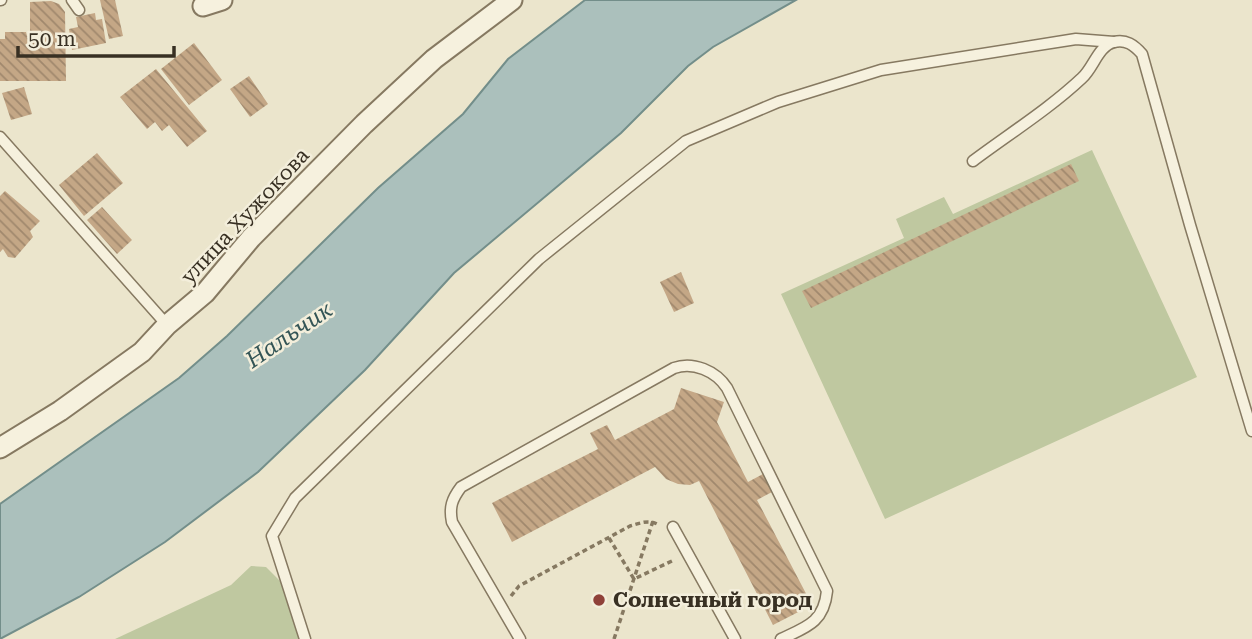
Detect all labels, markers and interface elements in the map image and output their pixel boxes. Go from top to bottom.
scale bar [18,14,173,58]
text: 50 m [28,27,76,51]
street label: улица Хужокова [176,143,314,289]
water label: Нальчик [240,296,338,374]
place label: Солнечный город [613,588,813,612]
marker: Солнечный город [591,592,607,608]

